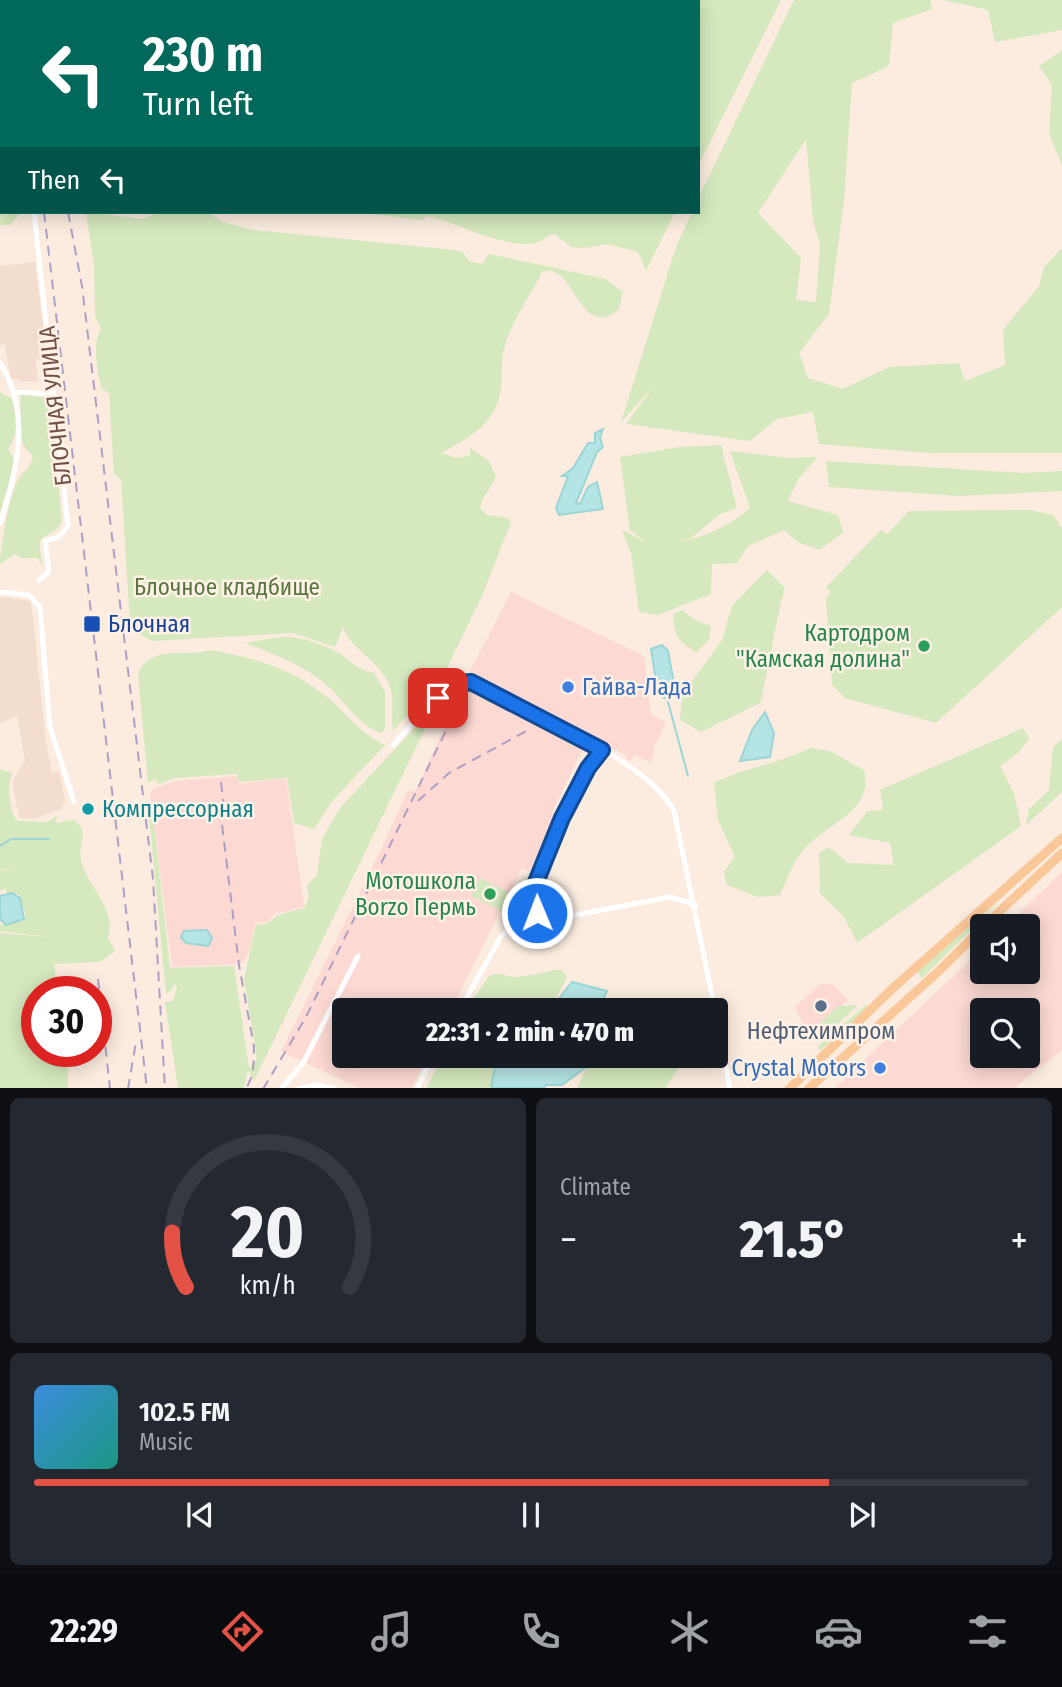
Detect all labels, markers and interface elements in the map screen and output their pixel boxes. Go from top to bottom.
text: 230 m [143,25,263,84]
icon: left [28,28,119,119]
text: Turn left [143,85,253,123]
icon: left [94,161,132,199]
text: Then [28,165,80,196]
street label: БЛОЧНАЯ УЛИЦА [33,325,77,487]
park label: Блочное кладбище [134,573,320,601]
place label: Блочная [108,610,190,638]
marker: Блочная [82,614,102,634]
place label: Картодром "Камская долина" [736,619,910,673]
marker: Картодром "Камская долина" [916,638,932,654]
pin [408,668,468,728]
place label: Гайва-Лада [582,673,692,701]
icon: arrive [419,679,457,717]
marker: Гайва-Лада [560,679,576,695]
place label: Компрессорная [102,795,254,823]
marker: Компрессорная [80,801,96,817]
place label: Мотошкола Borzo Пермь [355,867,476,921]
position arrow [500,876,574,950]
marker: Мотошкола Borzo Пермь [482,886,498,902]
map controls [970,914,1040,1068]
button: sound [970,914,1040,984]
speed limit sign: 30 [21,976,112,1067]
marker: Нефтехимпром [813,998,829,1014]
button: search [970,998,1040,1068]
text: 22:31 · 2 min · 470 m [426,1017,634,1048]
place label: Нефтехимпром [747,1017,895,1045]
place label: Crystal Motors [732,1054,866,1082]
marker: Crystal Motors [872,1060,888,1076]
text: Climate [560,1173,631,1201]
text: 20 [230,1189,305,1276]
text: 21.5° [740,1208,848,1271]
text: − [560,1217,577,1263]
text: + [1011,1217,1028,1263]
text: km/h [240,1270,296,1300]
text: 102.5 FM [139,1397,230,1428]
text: Music [139,1428,193,1456]
icon: previous [181,1496,219,1534]
icon: pause [512,1496,550,1534]
icon: next [843,1496,881,1534]
icon: directions [218,1607,267,1656]
icon: music [367,1607,416,1656]
icon: phone [516,1607,565,1656]
icon: climate [665,1607,714,1656]
icon: car [814,1607,863,1656]
icon: filters [963,1607,1012,1656]
text: 22:29 [50,1612,118,1650]

